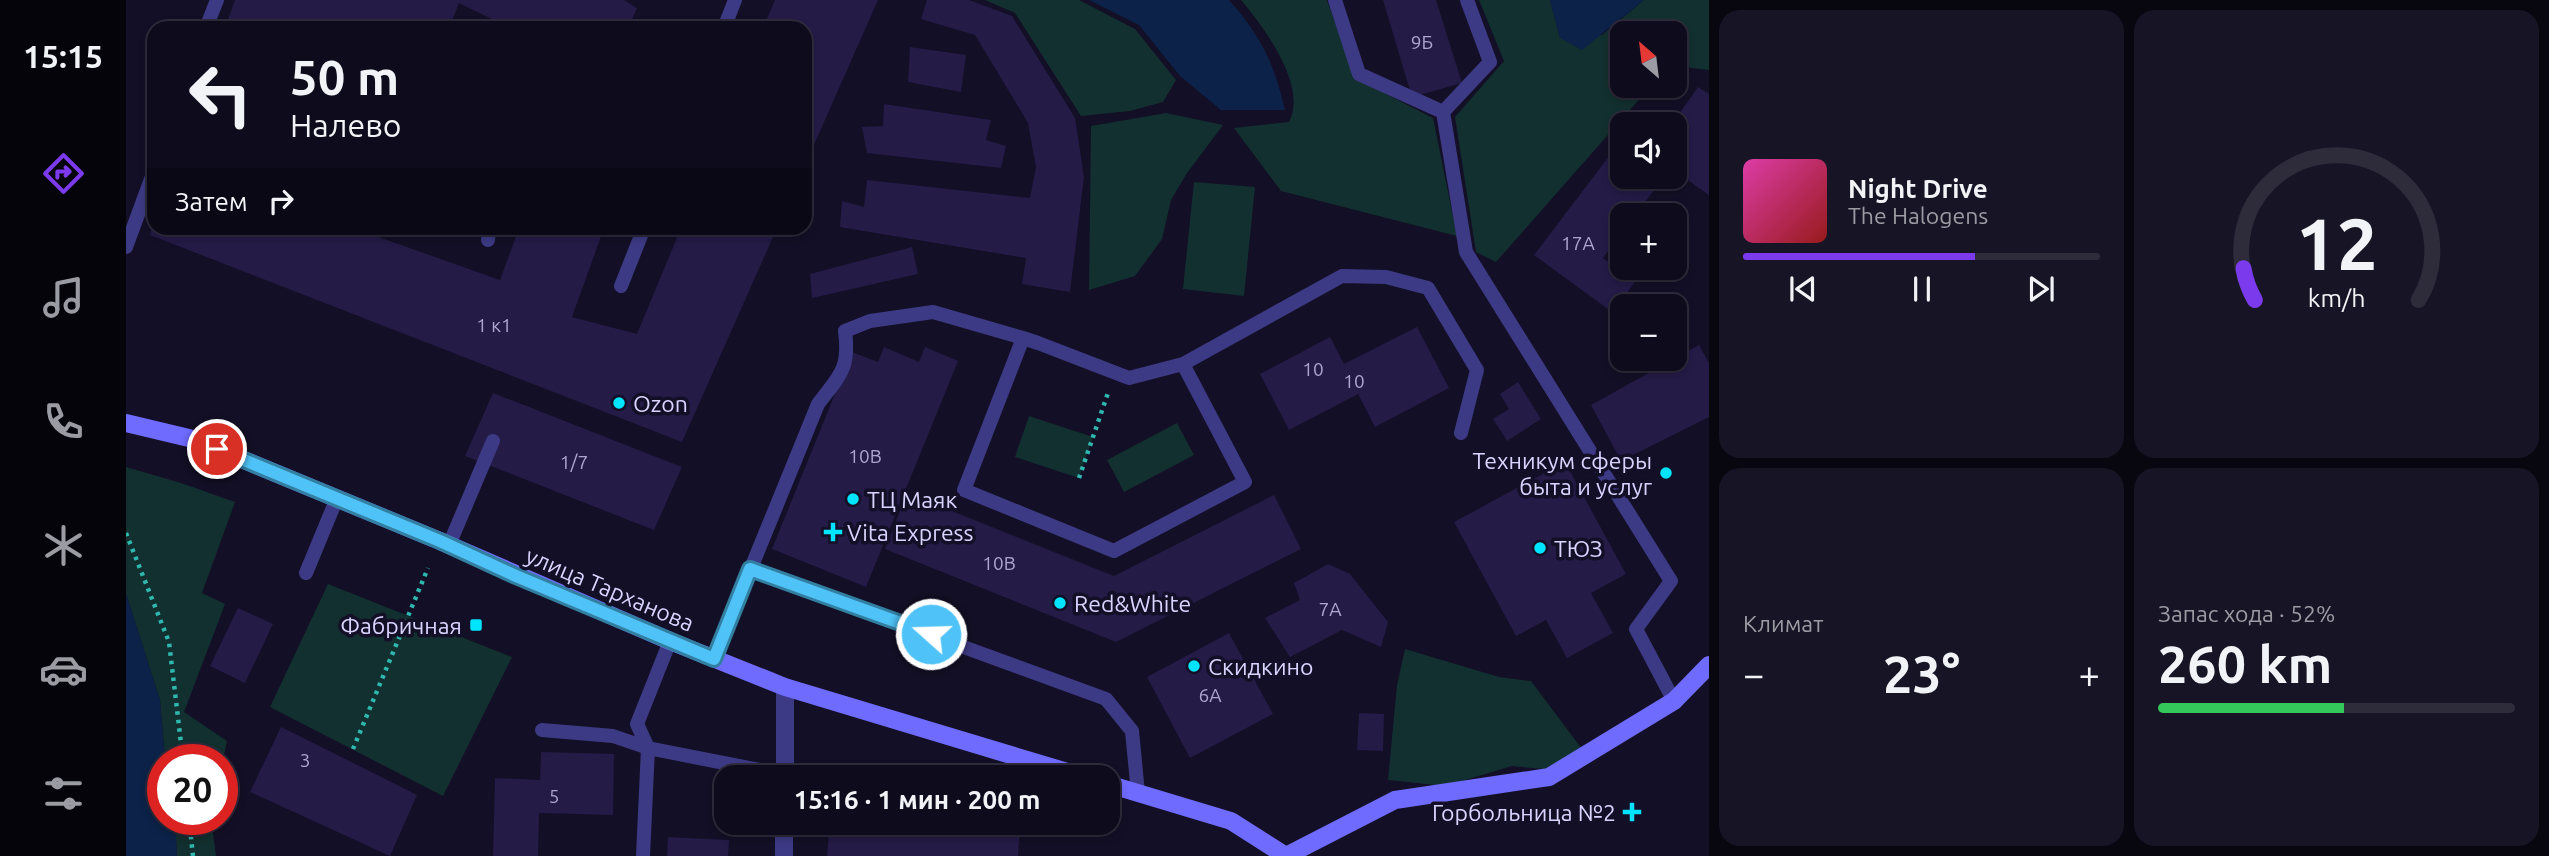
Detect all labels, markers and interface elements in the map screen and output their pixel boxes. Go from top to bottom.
north arrow [1610,21,1687,98]
map controls [1610,21,1687,371]
house number: 9Б [1411,31,1433,53]
text: 15:15 [23,38,103,74]
icon: left [175,49,266,140]
text: 50 m [290,49,399,104]
text: Налево [290,107,402,143]
button: sound [1610,112,1687,189]
icon: directions [39,149,88,198]
text: Night Drive [1848,174,1988,203]
icon: right [262,182,300,220]
text: Затем [175,187,248,216]
text: 12 [2295,202,2378,284]
button: + [1610,203,1687,280]
text: The Halogens [1848,203,1988,228]
house number: 17А [1561,232,1596,254]
icon: previous [1784,270,1822,308]
icon: pause [1903,270,1941,308]
icon: next [2022,270,2060,308]
icon: music [39,273,88,322]
text: km/h [2308,284,2365,312]
button: − [1610,294,1687,371]
house number: 1 к1 [476,314,512,336]
house number: 10 [1302,358,1324,380]
house number: 10 [1343,370,1365,392]
place label: Ozon [633,391,688,416]
marker: Ozon [611,395,627,411]
icon: phone [39,397,88,446]
pin [187,419,247,479]
icon: arrive [198,430,236,468]
house number: 10В [848,445,882,467]
place label: Техникум сферы быта и услуг [1473,448,1652,499]
house number: 1/7 [560,451,588,473]
marker: Техникум сферы быта и услуг [1658,465,1674,481]
place label: ТЦ Маяк [867,487,957,512]
marker: ТЦ Маяк [845,491,861,507]
place label: Vita Express [847,520,974,545]
icon: climate [39,521,88,570]
marker: Vita Express [825,524,841,540]
place label: ТЮЗ [1554,536,1603,561]
marker: ТЮЗ [1532,540,1548,556]
street label: улица Тарханова [522,542,698,636]
house number: 10В [982,552,1016,574]
place label: Red&White [1074,591,1191,616]
marker: Red&White [1052,595,1068,611]
position arrow [894,597,968,671]
house number: 7А [1318,598,1342,620]
text: Запас хода · 52% [2158,601,2335,626]
text: Климат [1743,611,1823,636]
place label: Фабричная [340,613,462,638]
marker: Фабричная [468,617,484,633]
text: 260 km [2158,635,2332,693]
icon: car [39,645,88,694]
text: 23° [1883,645,1960,703]
text: − [1743,653,1764,695]
text: + [2079,653,2100,695]
place label: Скидкино [1208,654,1313,679]
marker: Скидкино [1186,658,1202,674]
house number: 6А [1198,684,1222,706]
speed limit sign: 20 [147,744,238,835]
house number: 3 [300,749,310,771]
icon: filters [39,769,88,818]
house number: 5 [549,785,559,807]
text: 15:16 · 1 мин · 200 m [794,785,1040,814]
place label: Горбольница №2 [1432,800,1616,825]
marker: Горбольница №2 [1622,802,1642,822]

